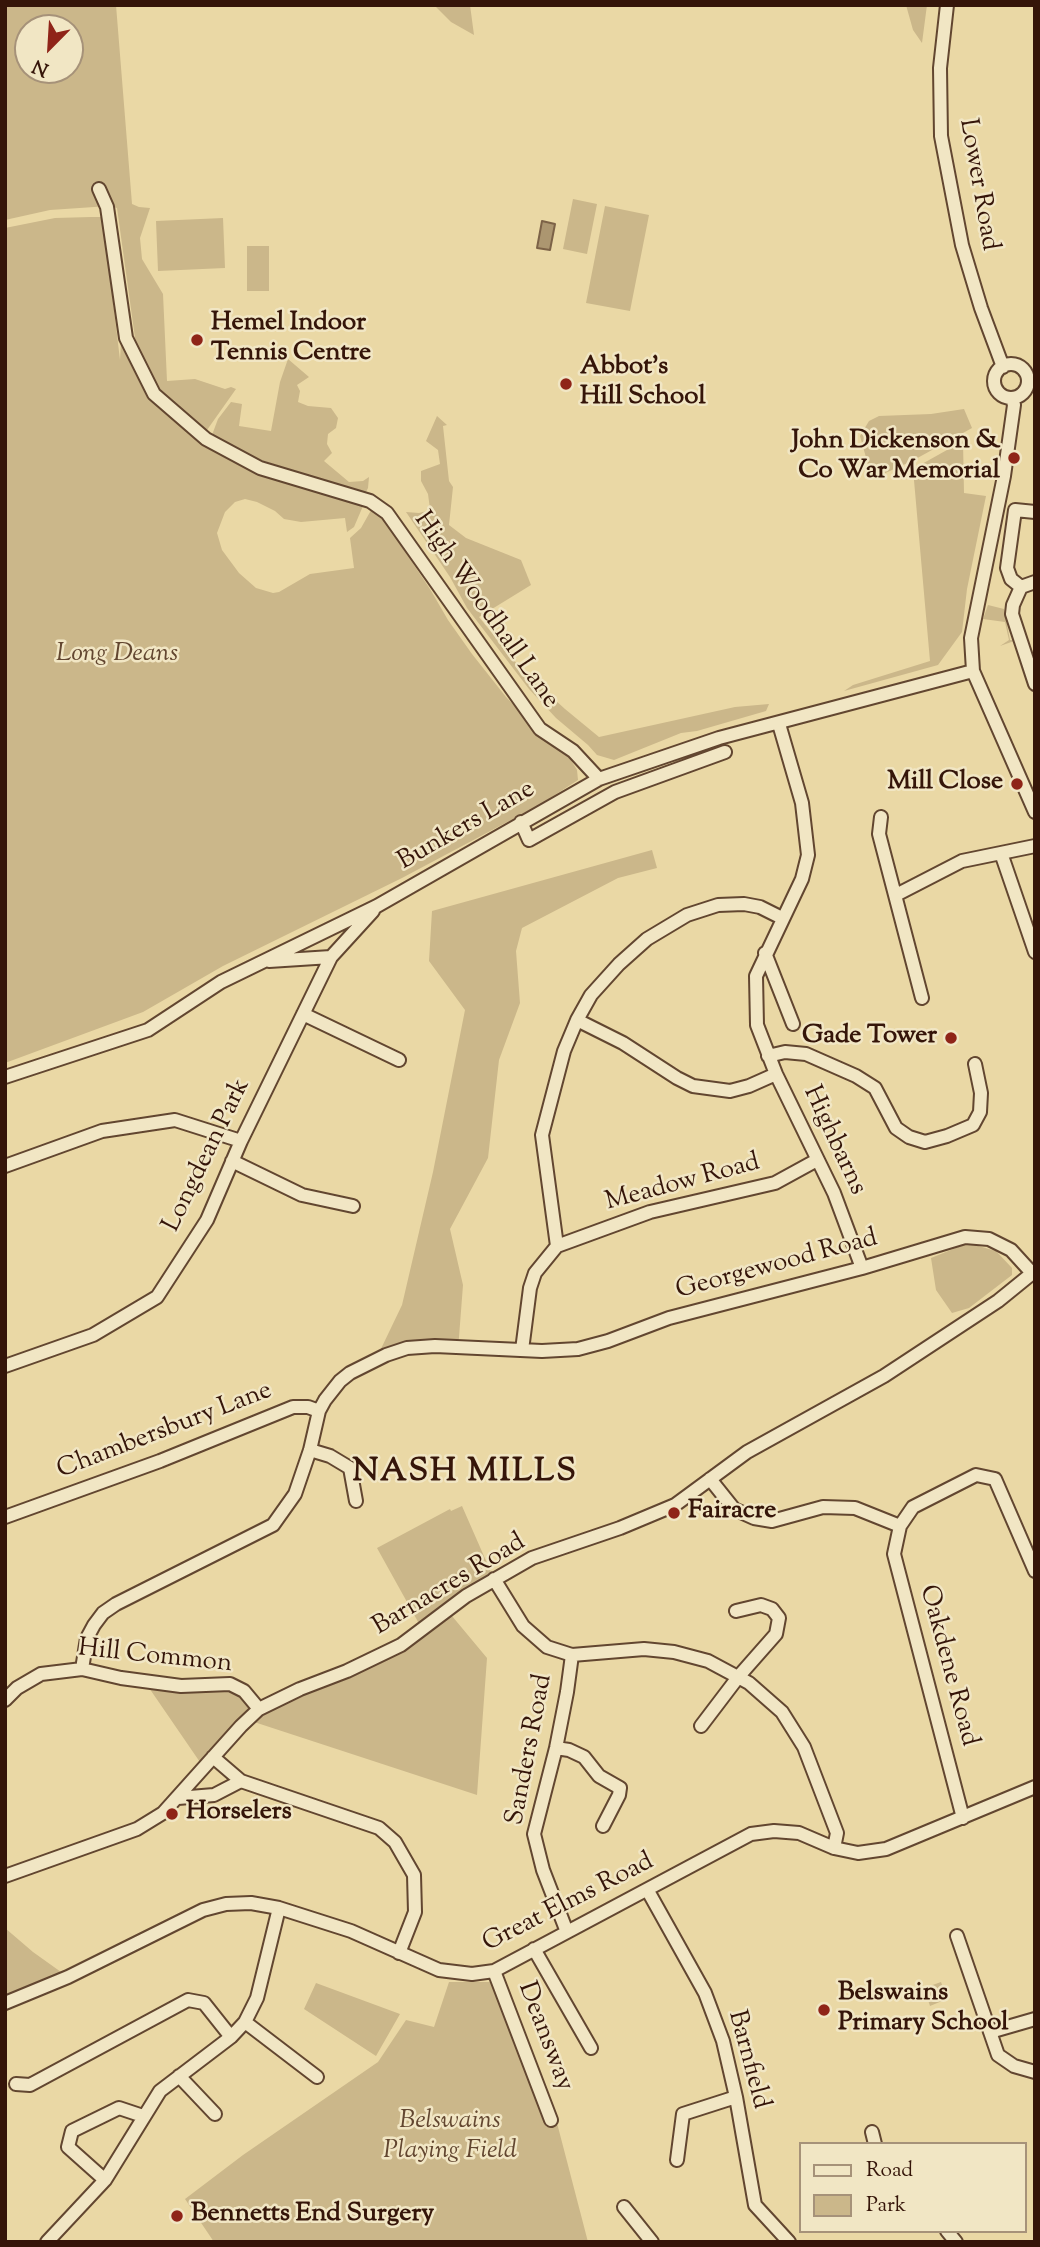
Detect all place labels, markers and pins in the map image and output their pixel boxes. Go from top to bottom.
place label: Hemel Indoor Tennis Centre [211,309,371,370]
marker: Hemel Indoor Tennis Centre [189,332,205,348]
place label: Abbot's Hill School [580,353,706,414]
marker: Abbot's Hill School [558,376,574,392]
place label: John Dickenson & Co War Memorial [792,427,1000,488]
marker: John Dickenson & Co War Memorial [1006,450,1022,466]
place label: Mill Close [887,768,1003,800]
marker: Mill Close [1009,776,1025,792]
place label: Gade Tower [802,1022,937,1054]
marker: Gade Tower [943,1030,959,1046]
place label: Fairacre [688,1497,776,1529]
marker: Fairacre [666,1505,682,1521]
place label: Horselers [186,1798,292,1830]
marker: Horselers [164,1806,180,1822]
place label: Belswains Primary School [838,1979,1008,2040]
marker: Belswains Primary School [816,2002,832,2018]
place label: Bennetts End Surgery [191,2200,434,2232]
marker: Bennetts End Surgery [169,2208,185,2224]

